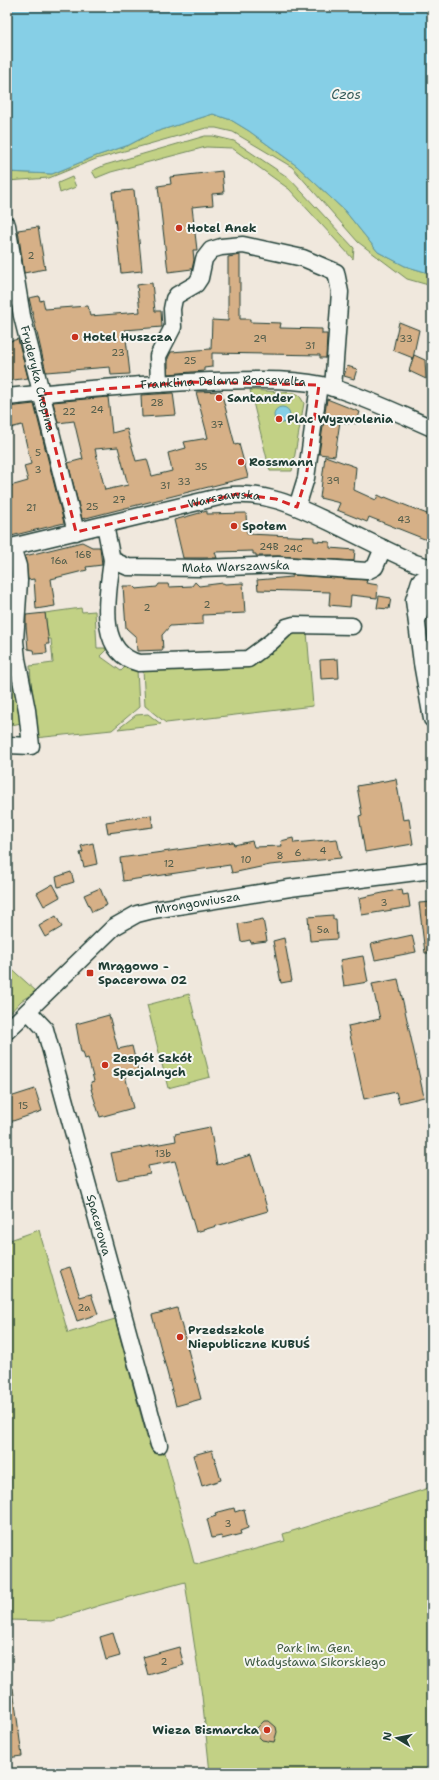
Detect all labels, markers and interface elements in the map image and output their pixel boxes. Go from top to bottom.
water label: Czos [331,86,361,103]
place label: Hotel Anek [187,220,257,236]
marker: Hotel Anek [174,223,184,233]
house number: 2 [28,249,35,262]
street label: Fryderyka Chopina [17,324,59,434]
place label: Hotel Huszcza [83,329,173,345]
marker: Hotel Huszcza [70,332,80,342]
house number: 29 [253,332,267,345]
house number: 33 [399,332,413,345]
house number: 31 [305,339,315,352]
house number: 23 [111,346,125,359]
house number: 25 [184,354,196,367]
street label: Franklina Delano Roosevelta [140,372,308,393]
place label: Santander [227,390,294,406]
marker: Santander [214,393,224,403]
house number: 28 [150,396,164,409]
house number: 24 [90,403,104,416]
house number: 22 [62,405,76,418]
place label: Plac Wyzwolenia [287,411,394,427]
marker: Plac Wyzwolenia [274,414,284,424]
house number: 37 [210,418,224,431]
house number: 5 [35,446,41,459]
place label: Rossmann [249,454,313,470]
marker: Rossmann [236,457,246,467]
house number: 35 [195,460,207,473]
house number: 3 [35,463,42,476]
house number: 39 [326,474,340,487]
house number: 33 [177,475,191,488]
house number: 31 [160,479,170,492]
street label: Warszawska [186,486,262,512]
house number: 27 [112,493,126,506]
house number: 25 [86,500,98,513]
house number: 21 [26,501,36,514]
house number: 43 [397,513,411,526]
place label: Społem [242,518,287,534]
marker: Społem [229,521,239,531]
house number: 24B [259,540,279,553]
house number: 24C [283,542,303,555]
house number: 16B [75,548,91,561]
house number: 16a [51,554,68,567]
street label: Mała Warszawska [182,557,291,576]
house number: 2 [204,598,211,611]
house number: 2 [144,601,151,614]
house number: 4 [320,844,327,857]
house number: 6 [295,846,302,859]
house number: 8 [277,849,284,862]
house number: 10 [241,853,251,866]
house number: 12 [164,857,174,870]
street label: Mrongowiusza [154,888,242,918]
house number: 3 [381,896,388,909]
house number: 5a [317,923,330,936]
place label: Mrągowo - Spacerowa 02 [98,958,188,988]
marker: Mrągowo - Spacerowa 02 [85,968,95,978]
place label: Zespół Szkół Specjalnych [113,1050,192,1080]
marker: Zespół Szkół Specjalnych [100,1060,110,1070]
house number: 15 [18,1099,28,1112]
house number: 13b [155,1147,171,1160]
street label: Spacerowa [83,1193,115,1258]
house number: 2a [78,1301,91,1314]
place label: Przedszkole Niepubliczne KUBUŚ [188,1322,310,1352]
marker: Przedszkole Niepubliczne KUBUŚ [175,1332,185,1342]
house number: 3 [225,1517,232,1530]
park label: Park im. Gen. Władysława Sikorskiego [244,1640,386,1670]
house number: 2 [161,1655,168,1668]
north arrow [377,1718,417,1758]
place label: Wieza Bismarcka [152,1722,260,1738]
marker: Wieza Bismarcka [262,1725,272,1735]
text: N [380,1730,396,1742]

